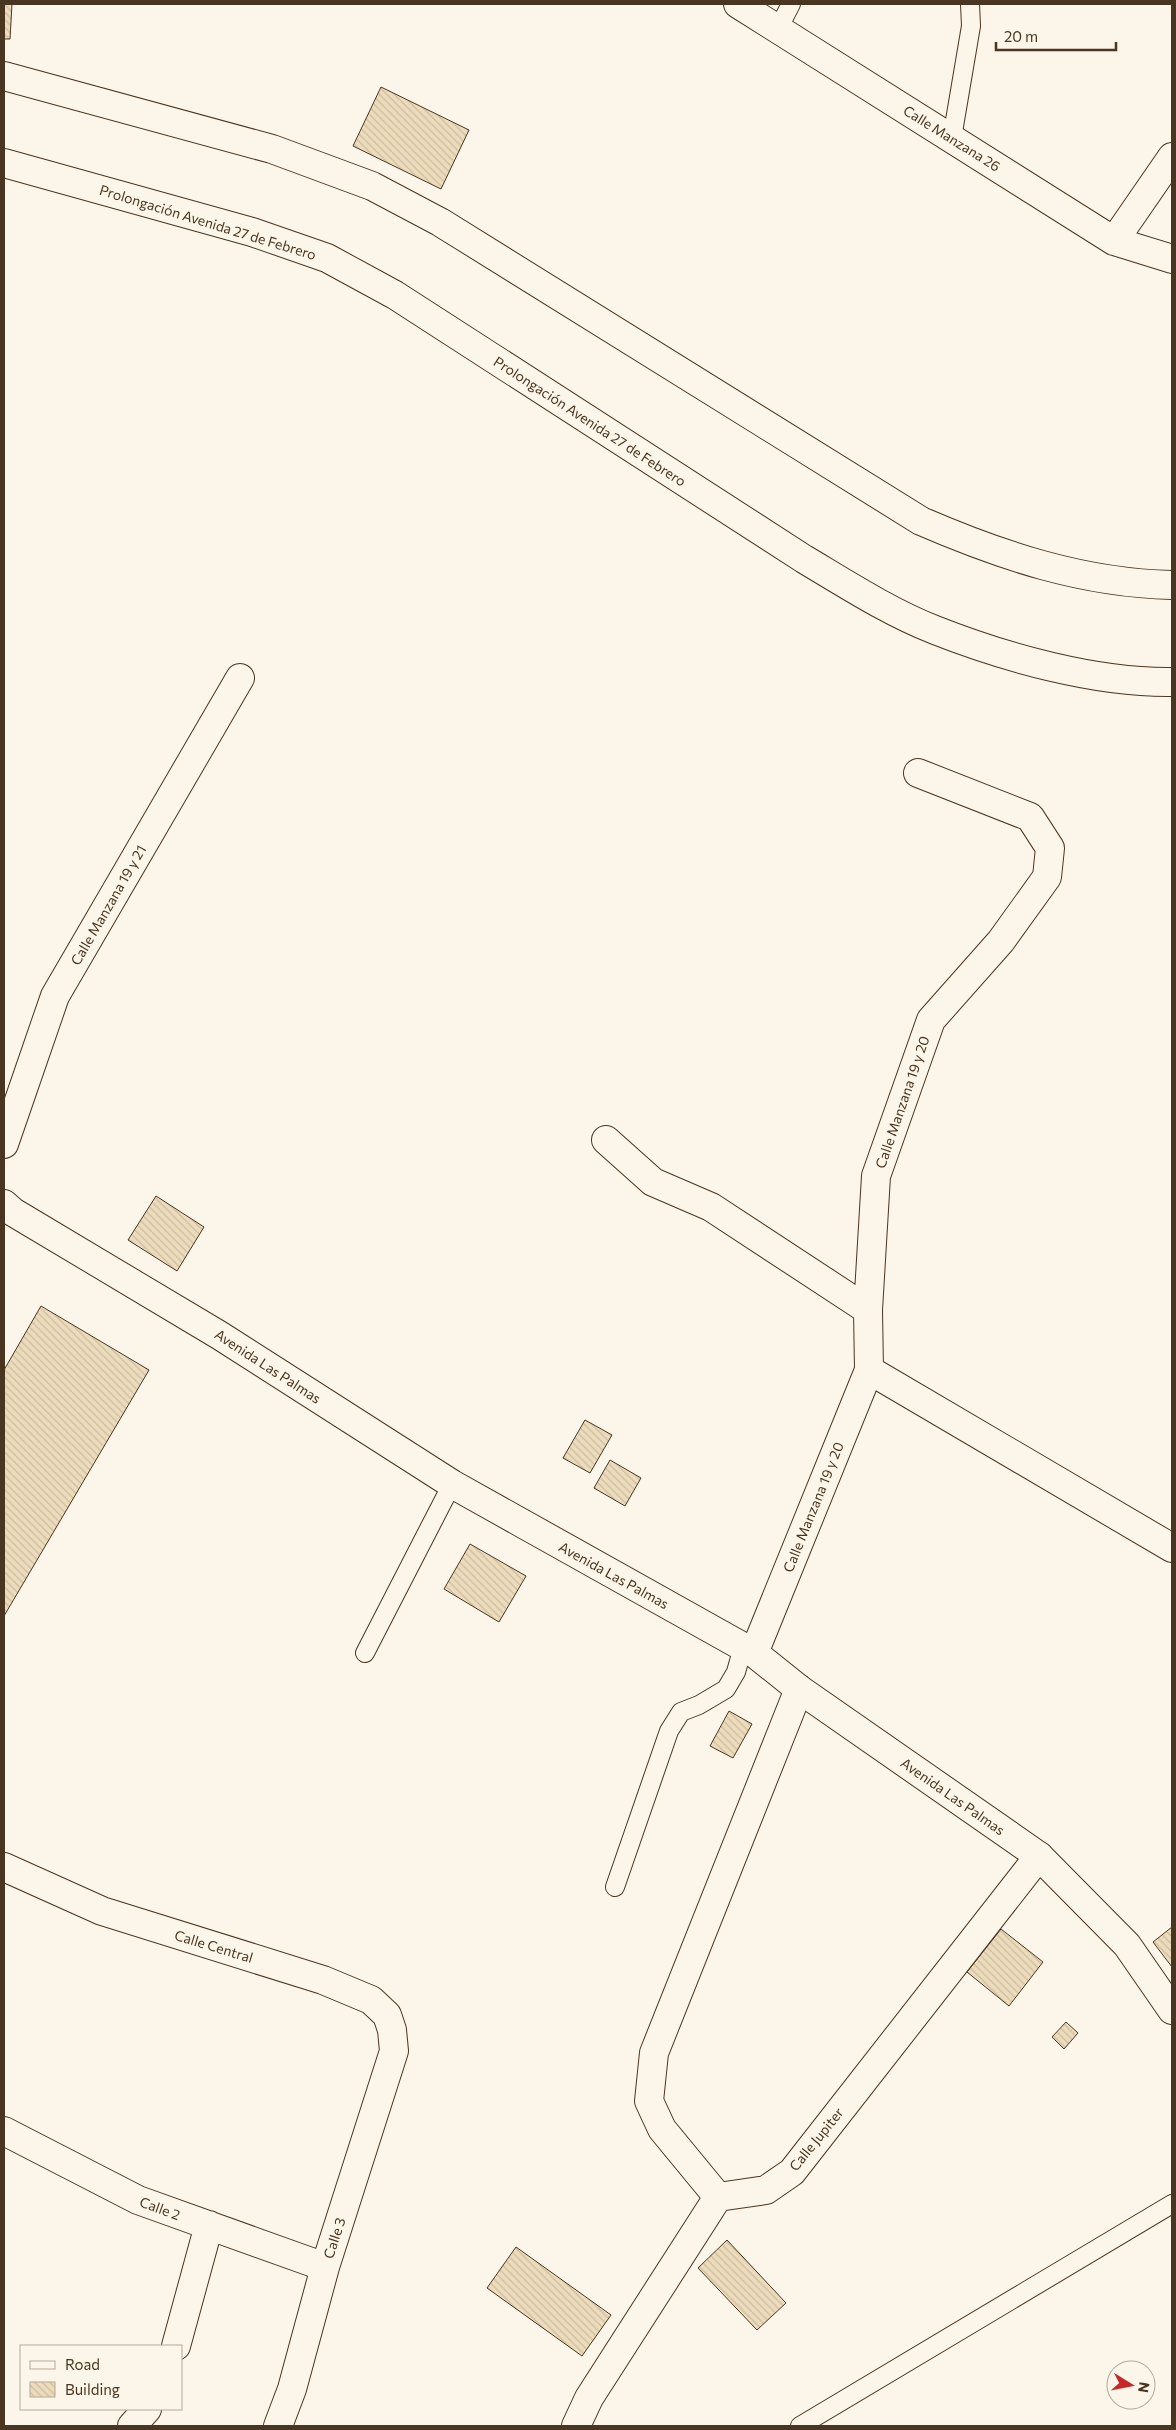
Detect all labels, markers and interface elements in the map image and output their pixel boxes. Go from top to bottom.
scale bar [996,20,1116,52]
text: 20 m [1004,27,1038,45]
street label: Calle Manzana 26 [900,101,1004,175]
street label: Prolongación Avenida 27 de Febrero [98,181,318,263]
street label: Prolongación Avenida 27 de Febrero [491,352,689,490]
street label: Calle Manzana 19 y 21 [67,842,149,968]
street label: Calle Manzana 19 y 20 [871,1034,933,1170]
street label: Avenida Las Palmas [212,1325,324,1407]
street label: Calle Manzana 19 y 20 [779,1439,847,1575]
street label: Avenida Las Palmas [556,1538,672,1612]
street label: Avenida Las Palmas [898,1754,1008,1838]
street label: Calle Central [173,1926,255,1966]
street label: Calle Jupiter [785,2104,847,2174]
street label: Calle 2 [137,2193,183,2223]
street label: Calle 3 [319,2215,349,2261]
legend [20,2345,182,2410]
text: Road [65,2355,100,2373]
north arrow [1106,2360,1156,2410]
text: Building [65,2380,120,2398]
text: N [1135,2381,1154,2394]

